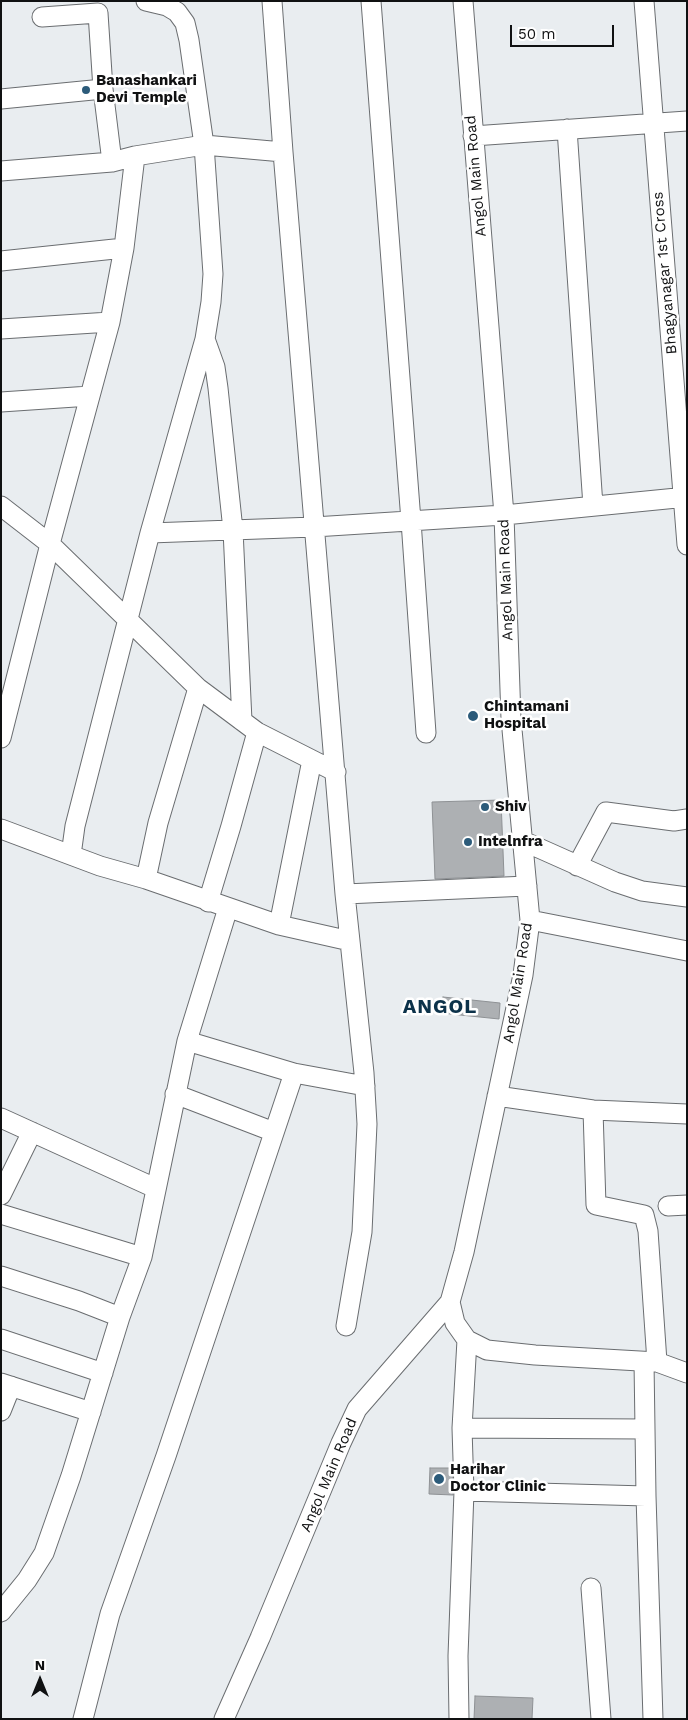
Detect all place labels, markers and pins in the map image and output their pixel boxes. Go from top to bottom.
place label: Banashankari Devi Temple [96,72,197,107]
marker: Banashankari Devi Temple [80,84,92,96]
place label: Chintamani Hospital [484,698,569,733]
marker: Chintamani Hospital [466,709,480,723]
place label: Shiv [495,798,527,816]
marker: Shiv [479,801,491,813]
place label: Intelnfra [478,833,543,851]
marker: Intelnfra [462,836,474,848]
place label: Harihar Doctor Clinic [450,1461,546,1496]
marker: Harihar Doctor Clinic [432,1472,446,1486]

